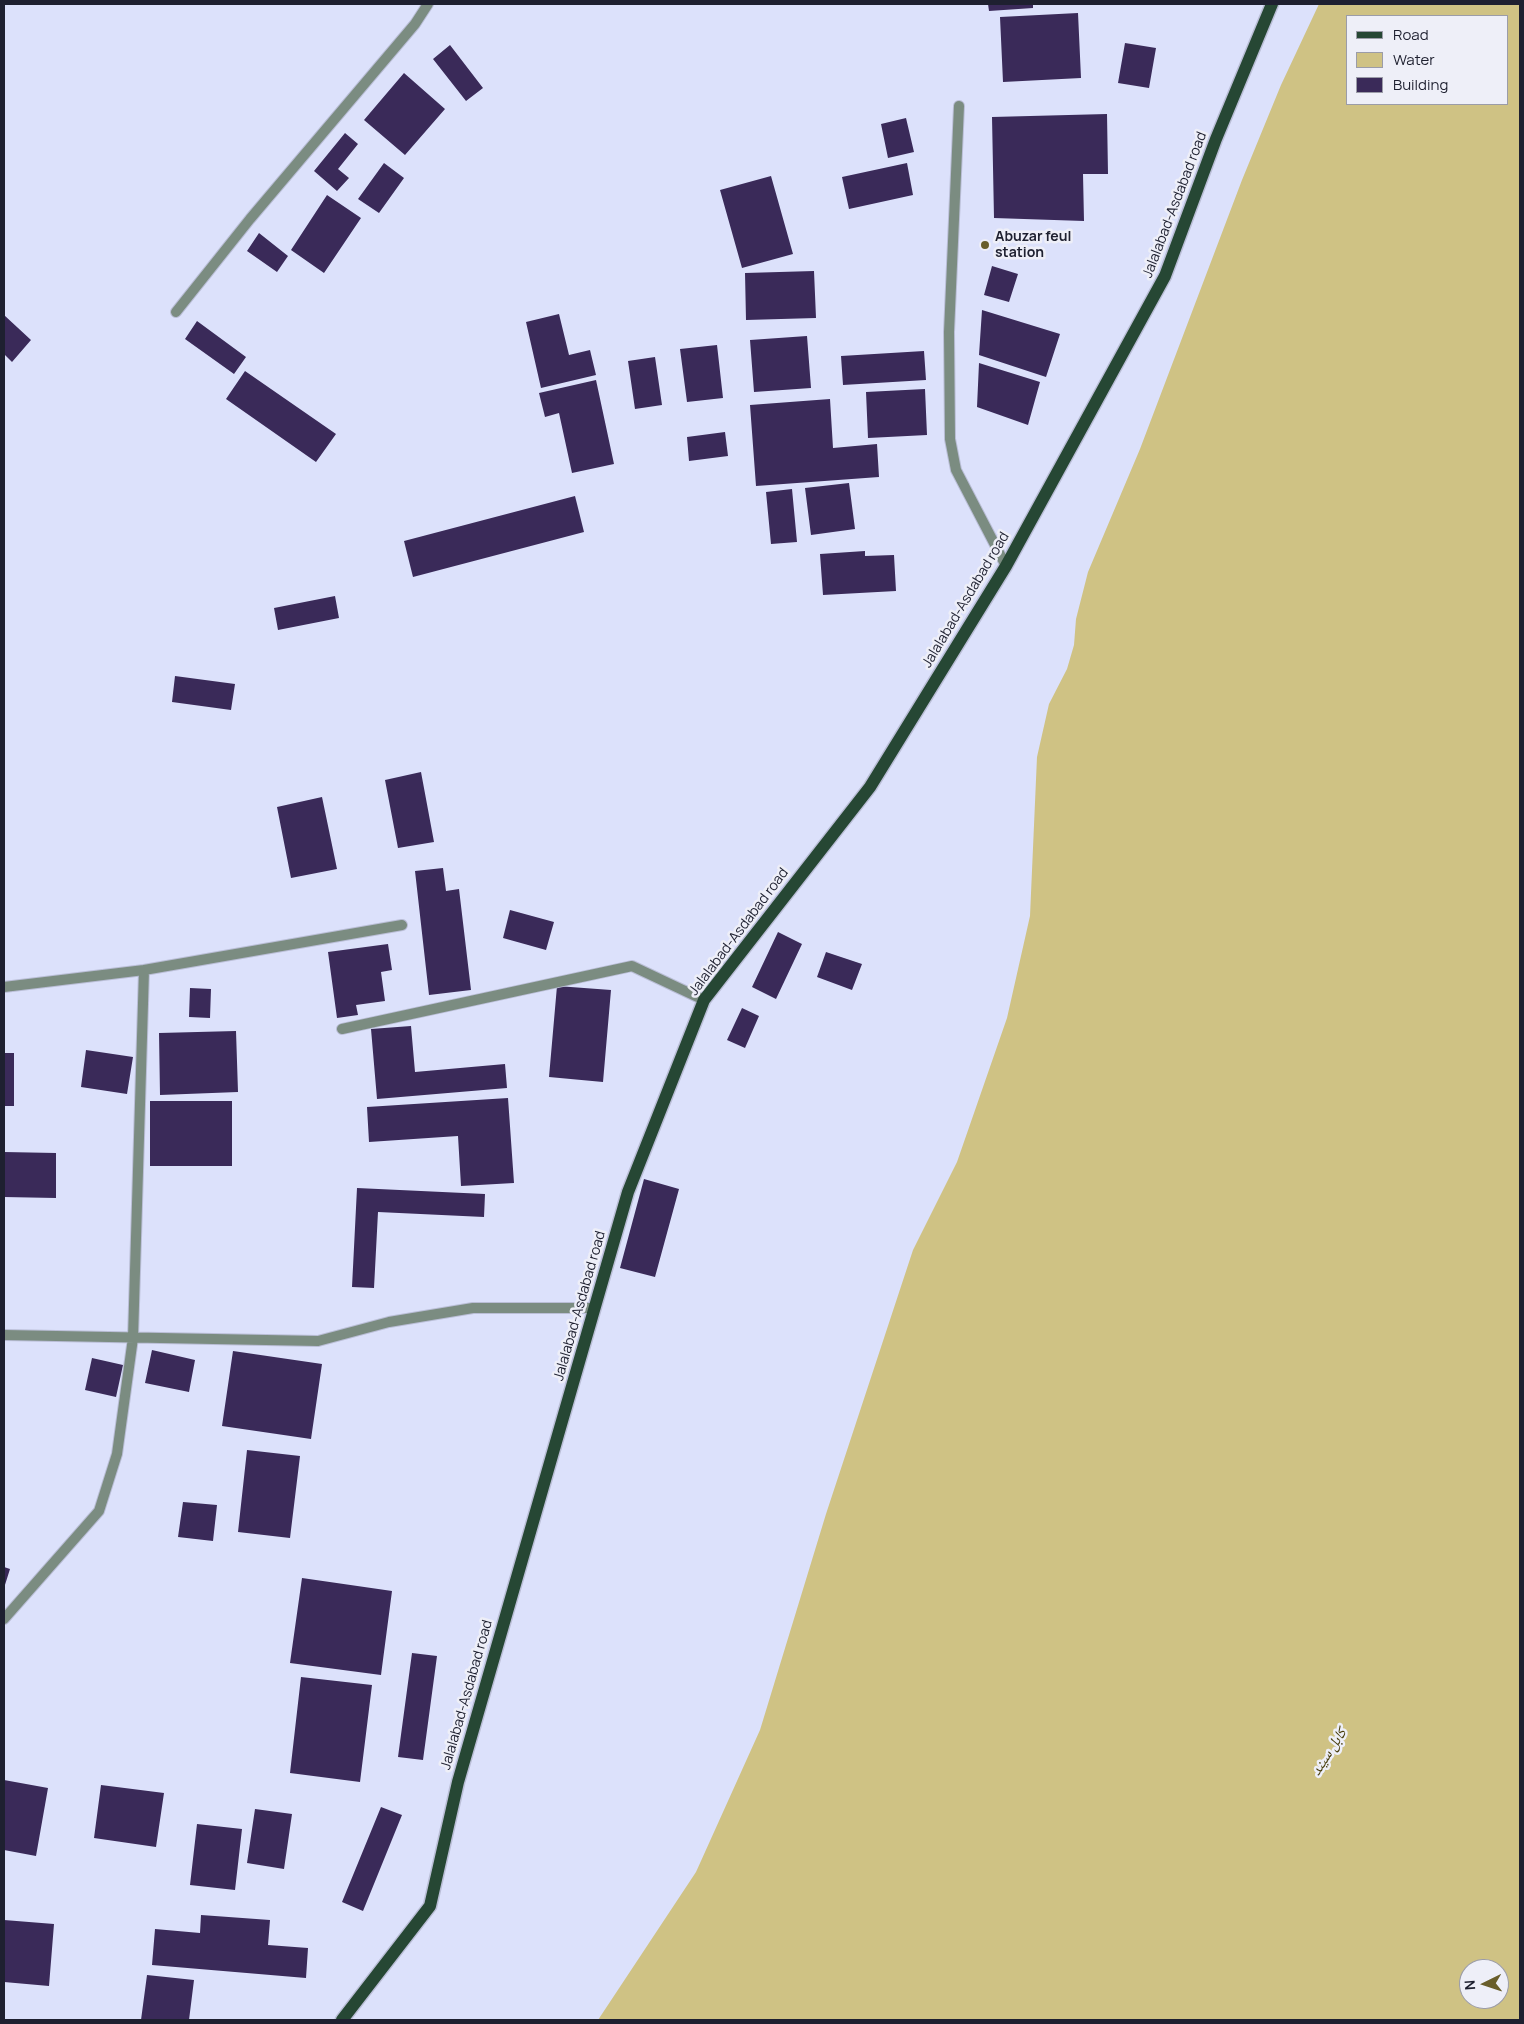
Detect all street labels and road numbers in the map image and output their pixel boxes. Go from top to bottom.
street label: Jalalabad-Asdabad road [1139,130,1211,280]
street label: Jalalabad-Asdabad road [919,529,1013,671]
street label: Jalalabad-Asdabad road [686,865,792,999]
street label: Jalalabad-Asdabad road [551,1229,609,1383]
street label: Jalalabad-Asdabad road [438,1618,496,1772]

